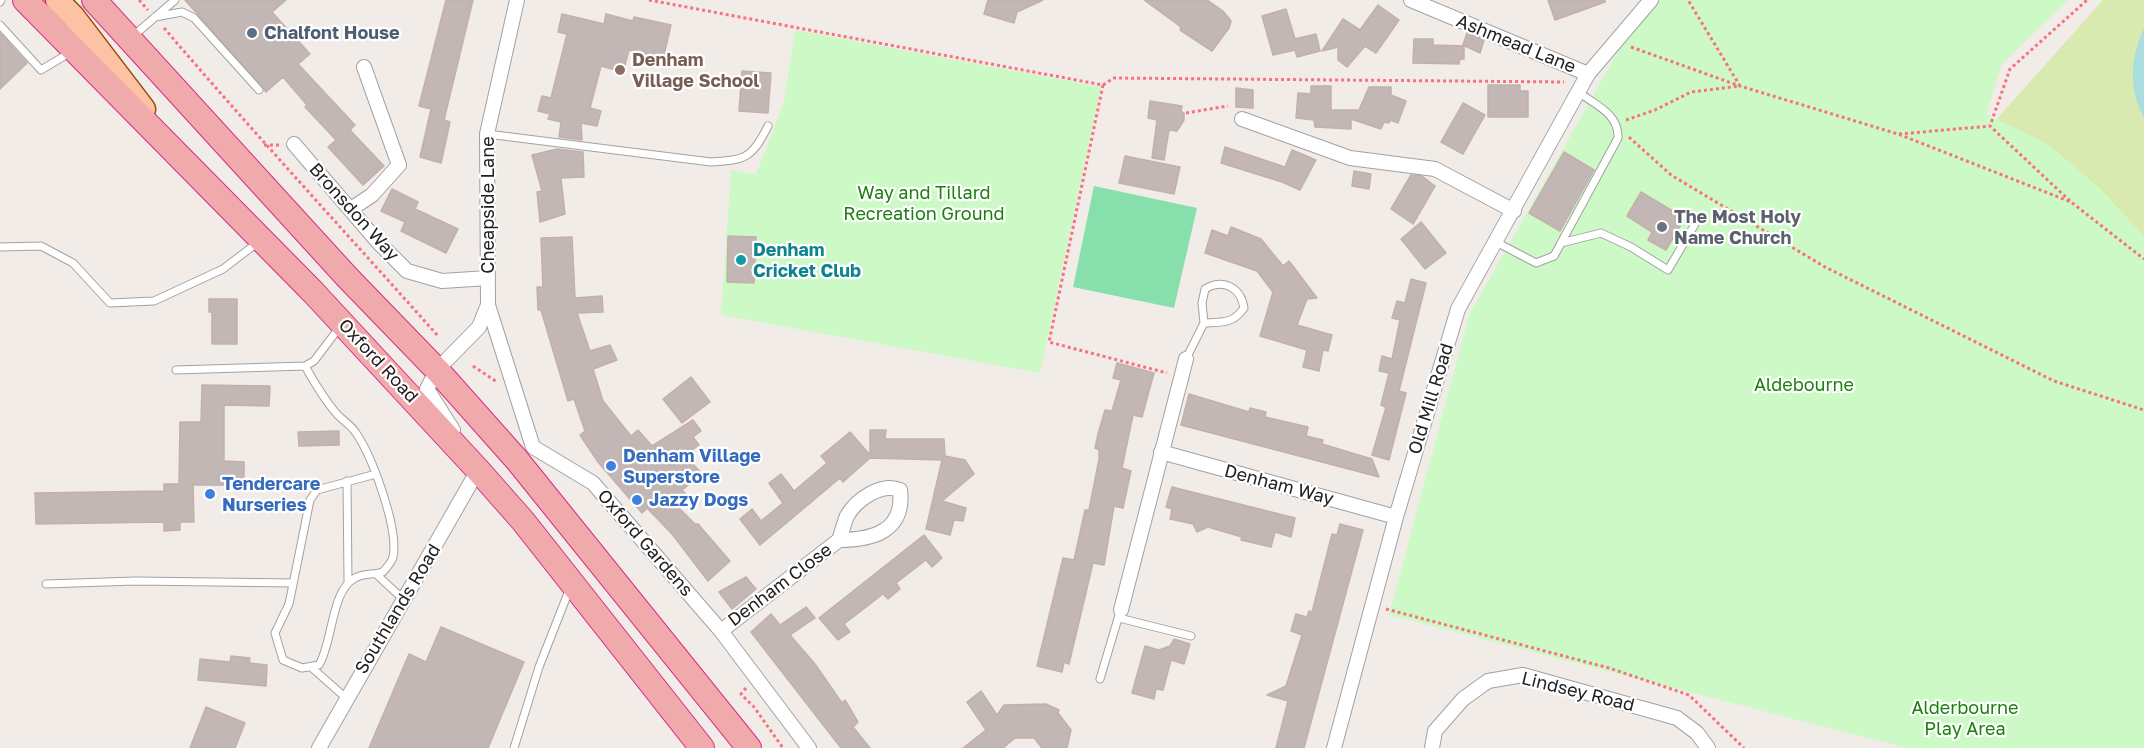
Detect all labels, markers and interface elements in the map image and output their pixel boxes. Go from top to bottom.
street label: Ashmead Lane [1453,10,1579,78]
place label: Chalfont House [264,22,400,44]
marker: Chalfont House [245,26,259,40]
place label: Denham Village School [632,49,759,92]
marker: Denham Village School [613,63,627,77]
street label: Cheapside Lane [477,136,499,274]
street label: Bronsdon Way [304,159,404,265]
park label: Way and Tillard Recreation Ground [843,182,1005,224]
place label: The Most Holy Name Church [1674,206,1801,248]
marker: The Most Holy Name Church [1655,220,1669,234]
place label: Denham Cricket Club [753,239,861,282]
marker: Denham Cricket Club [734,253,748,267]
street label: Oxford Road [334,315,422,407]
street label: Old Mill Road [1404,341,1458,457]
park label: Aldebourne [1754,374,1854,396]
place label: Denham Village Superstore [623,445,761,488]
marker: Denham Village Superstore [604,459,618,473]
street label: Denham Way [1222,460,1336,510]
place label: Tendercare Nurseries [222,473,320,516]
street label: Oxford Gardens [593,485,697,601]
marker: Tendercare Nurseries [203,487,217,501]
place label: Jazzy Dogs [649,489,748,511]
marker: Jazzy Dogs [630,493,644,507]
street label: Denham Close [724,539,836,631]
street label: Southlands Road [351,540,445,678]
street label: Lindsey Road [1519,668,1637,716]
park label: Alderbourne Play Area [1911,697,2019,740]

